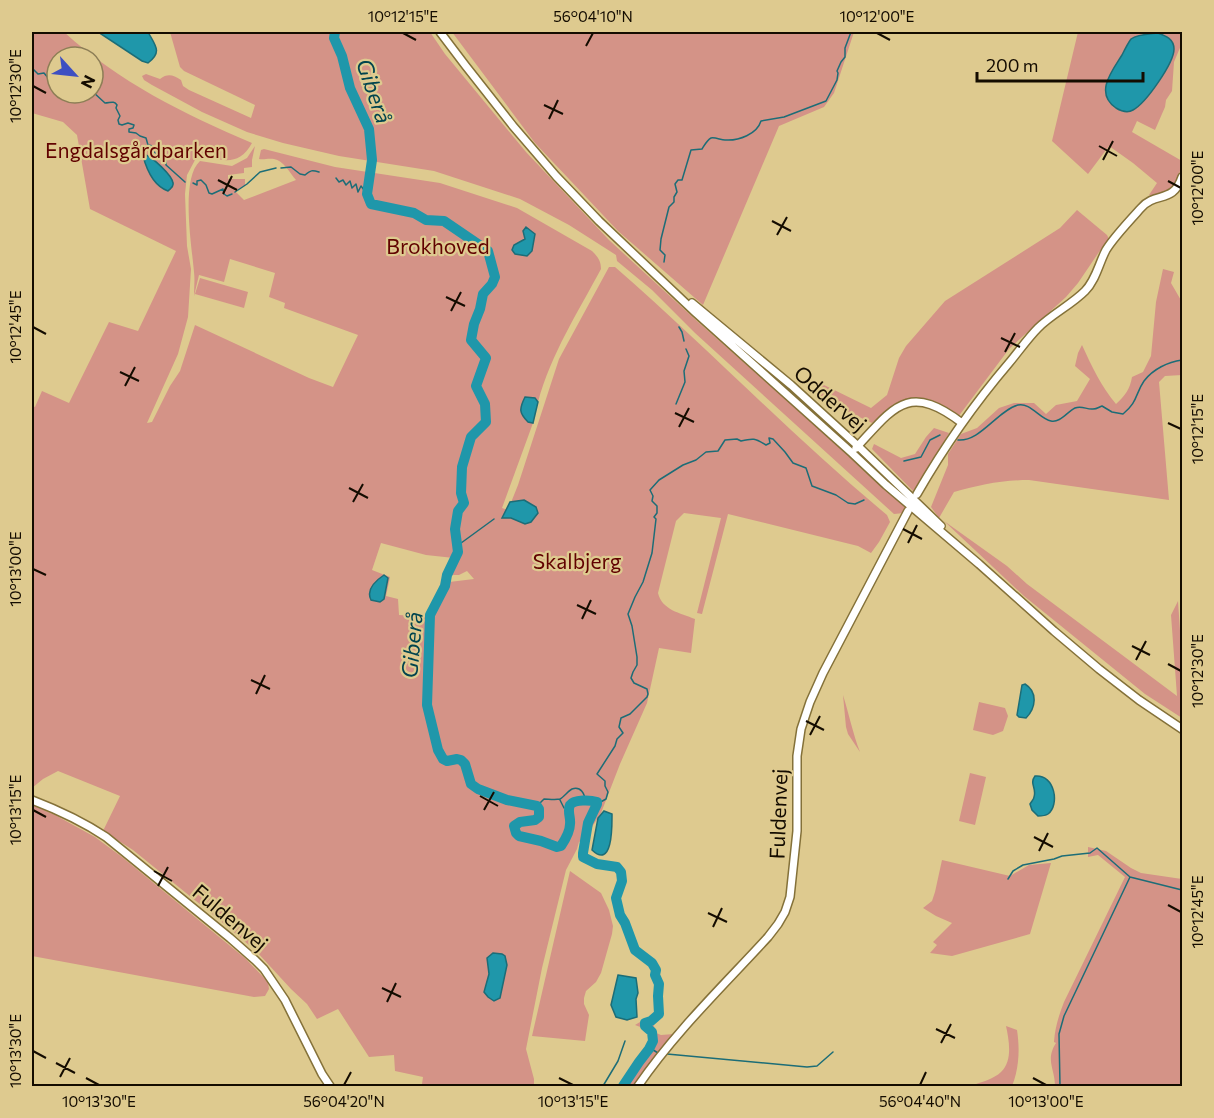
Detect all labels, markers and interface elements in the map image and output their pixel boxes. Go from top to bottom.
text: 10°12'15"E [368,7,438,25]
text: 56°04'10"N [553,7,633,25]
text: 10°12'00"E [839,7,915,25]
north arrow [45,45,105,105]
scale bar [977,45,1144,83]
text: 10°12'30"E [6,49,24,123]
text: 200 m [986,54,1039,76]
water label: Giberå [351,55,398,127]
text: N [78,72,100,92]
park label: Engdalsgårdparken [45,137,227,162]
text: 10°12'00"E [1188,150,1206,226]
park label: Brokhoved [386,233,490,258]
text: 10°12'45"E [6,290,24,364]
street label: Oddervej [790,360,872,436]
text: 10°12'15"E [1188,394,1206,464]
text: 10°13'00"E [6,531,24,607]
park label: Skalbjerg [533,548,621,573]
water label: Giberå [395,611,428,679]
text: 10°12'30"E [1188,634,1206,708]
street label: Fuldenvej [763,768,792,860]
text: 10°13'15"E [6,775,24,845]
text: 10°12'45"E [1188,875,1206,949]
street label: Fuldenvej [188,878,274,956]
text: 10°13'30"E [6,1014,24,1088]
text: 10°13'30"E [62,1092,136,1110]
text: 56°04'20"N [303,1092,385,1110]
text: 10°13'15"E [538,1092,608,1110]
text: 56°04'40"N [879,1092,961,1110]
text: 10°13'00"E [1008,1092,1084,1110]

